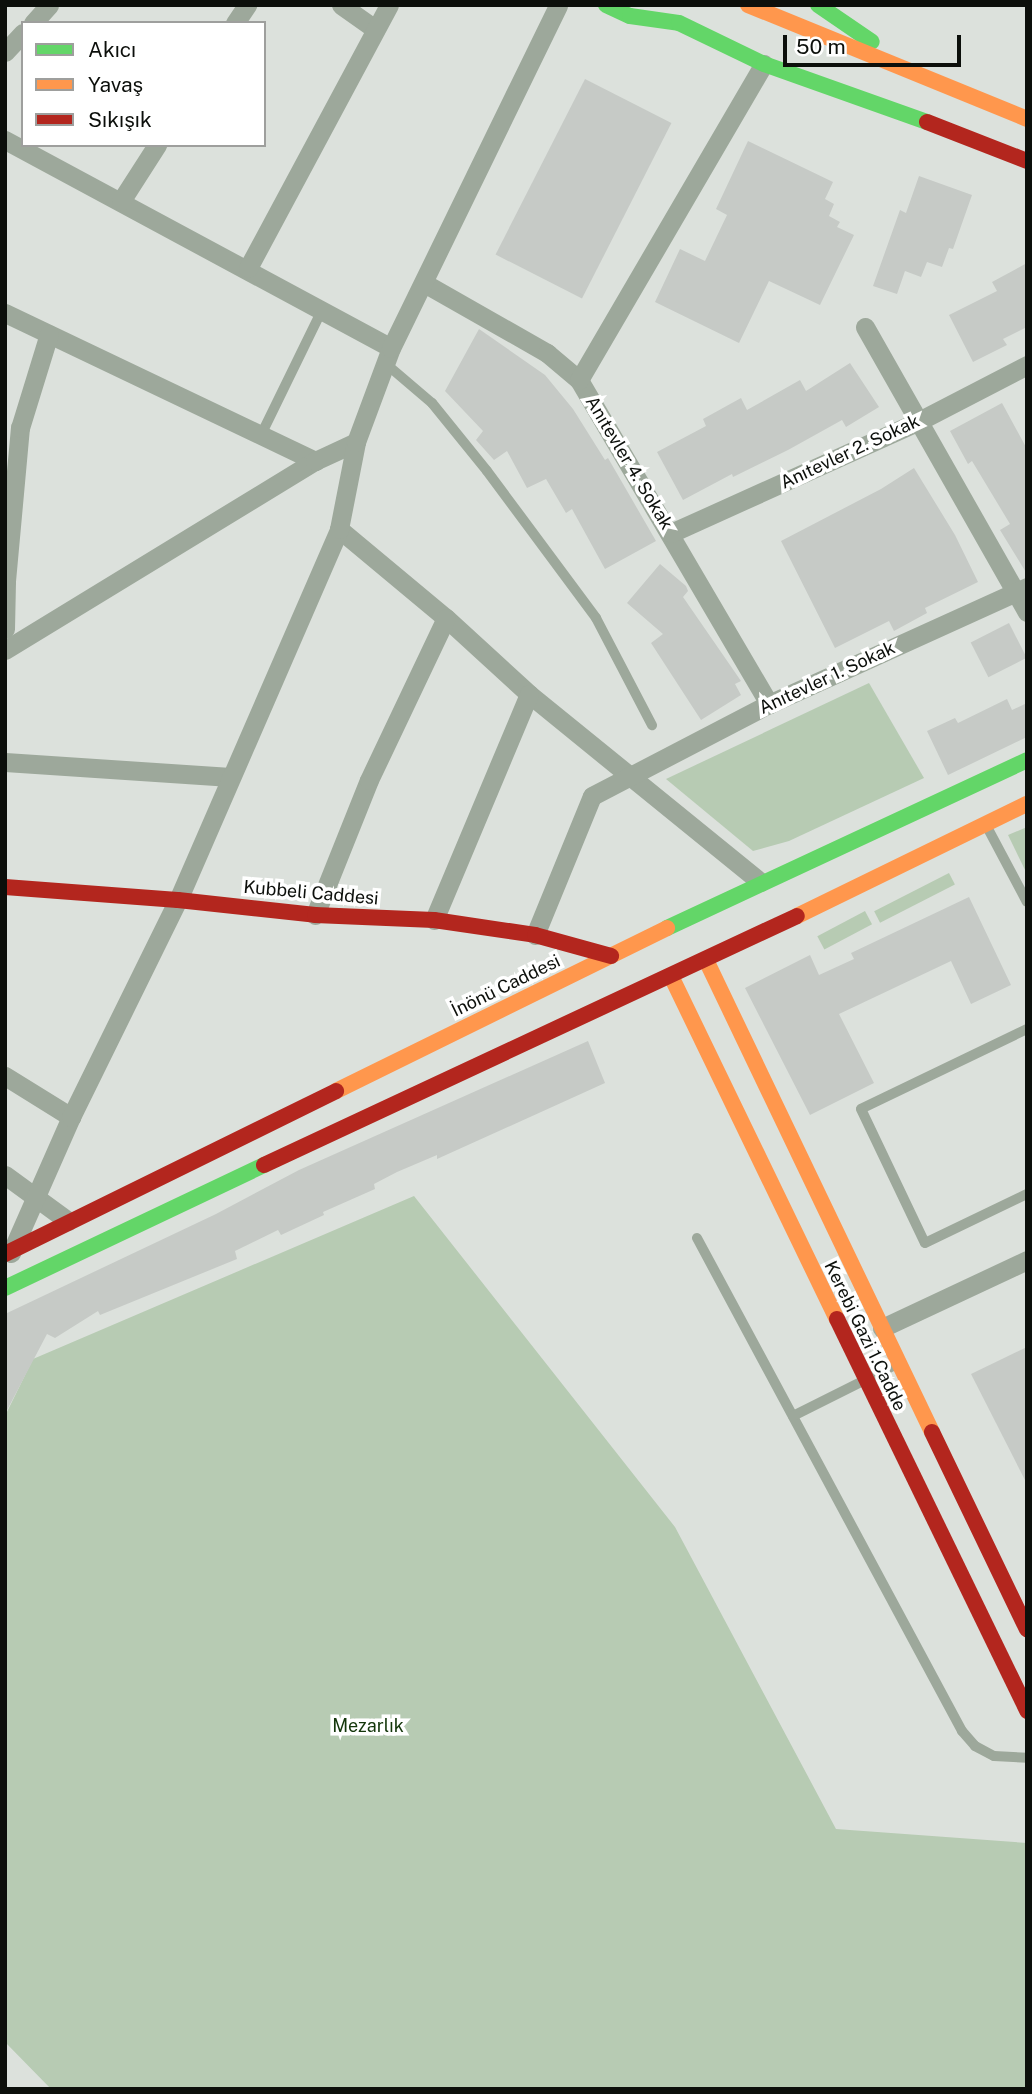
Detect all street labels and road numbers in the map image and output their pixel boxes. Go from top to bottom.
street label: Anıtevler 4. Sokak [581,392,677,534]
street label: Anıtevler 2. Sokak [777,410,923,494]
street label: Anıtevler 1. Sokak [755,637,899,719]
street label: Kubbeli Caddesi [243,876,379,910]
street label: İnönü Caddesi [448,950,564,1022]
street label: Kerebi Gazi 1.Cadde [819,1258,911,1414]

